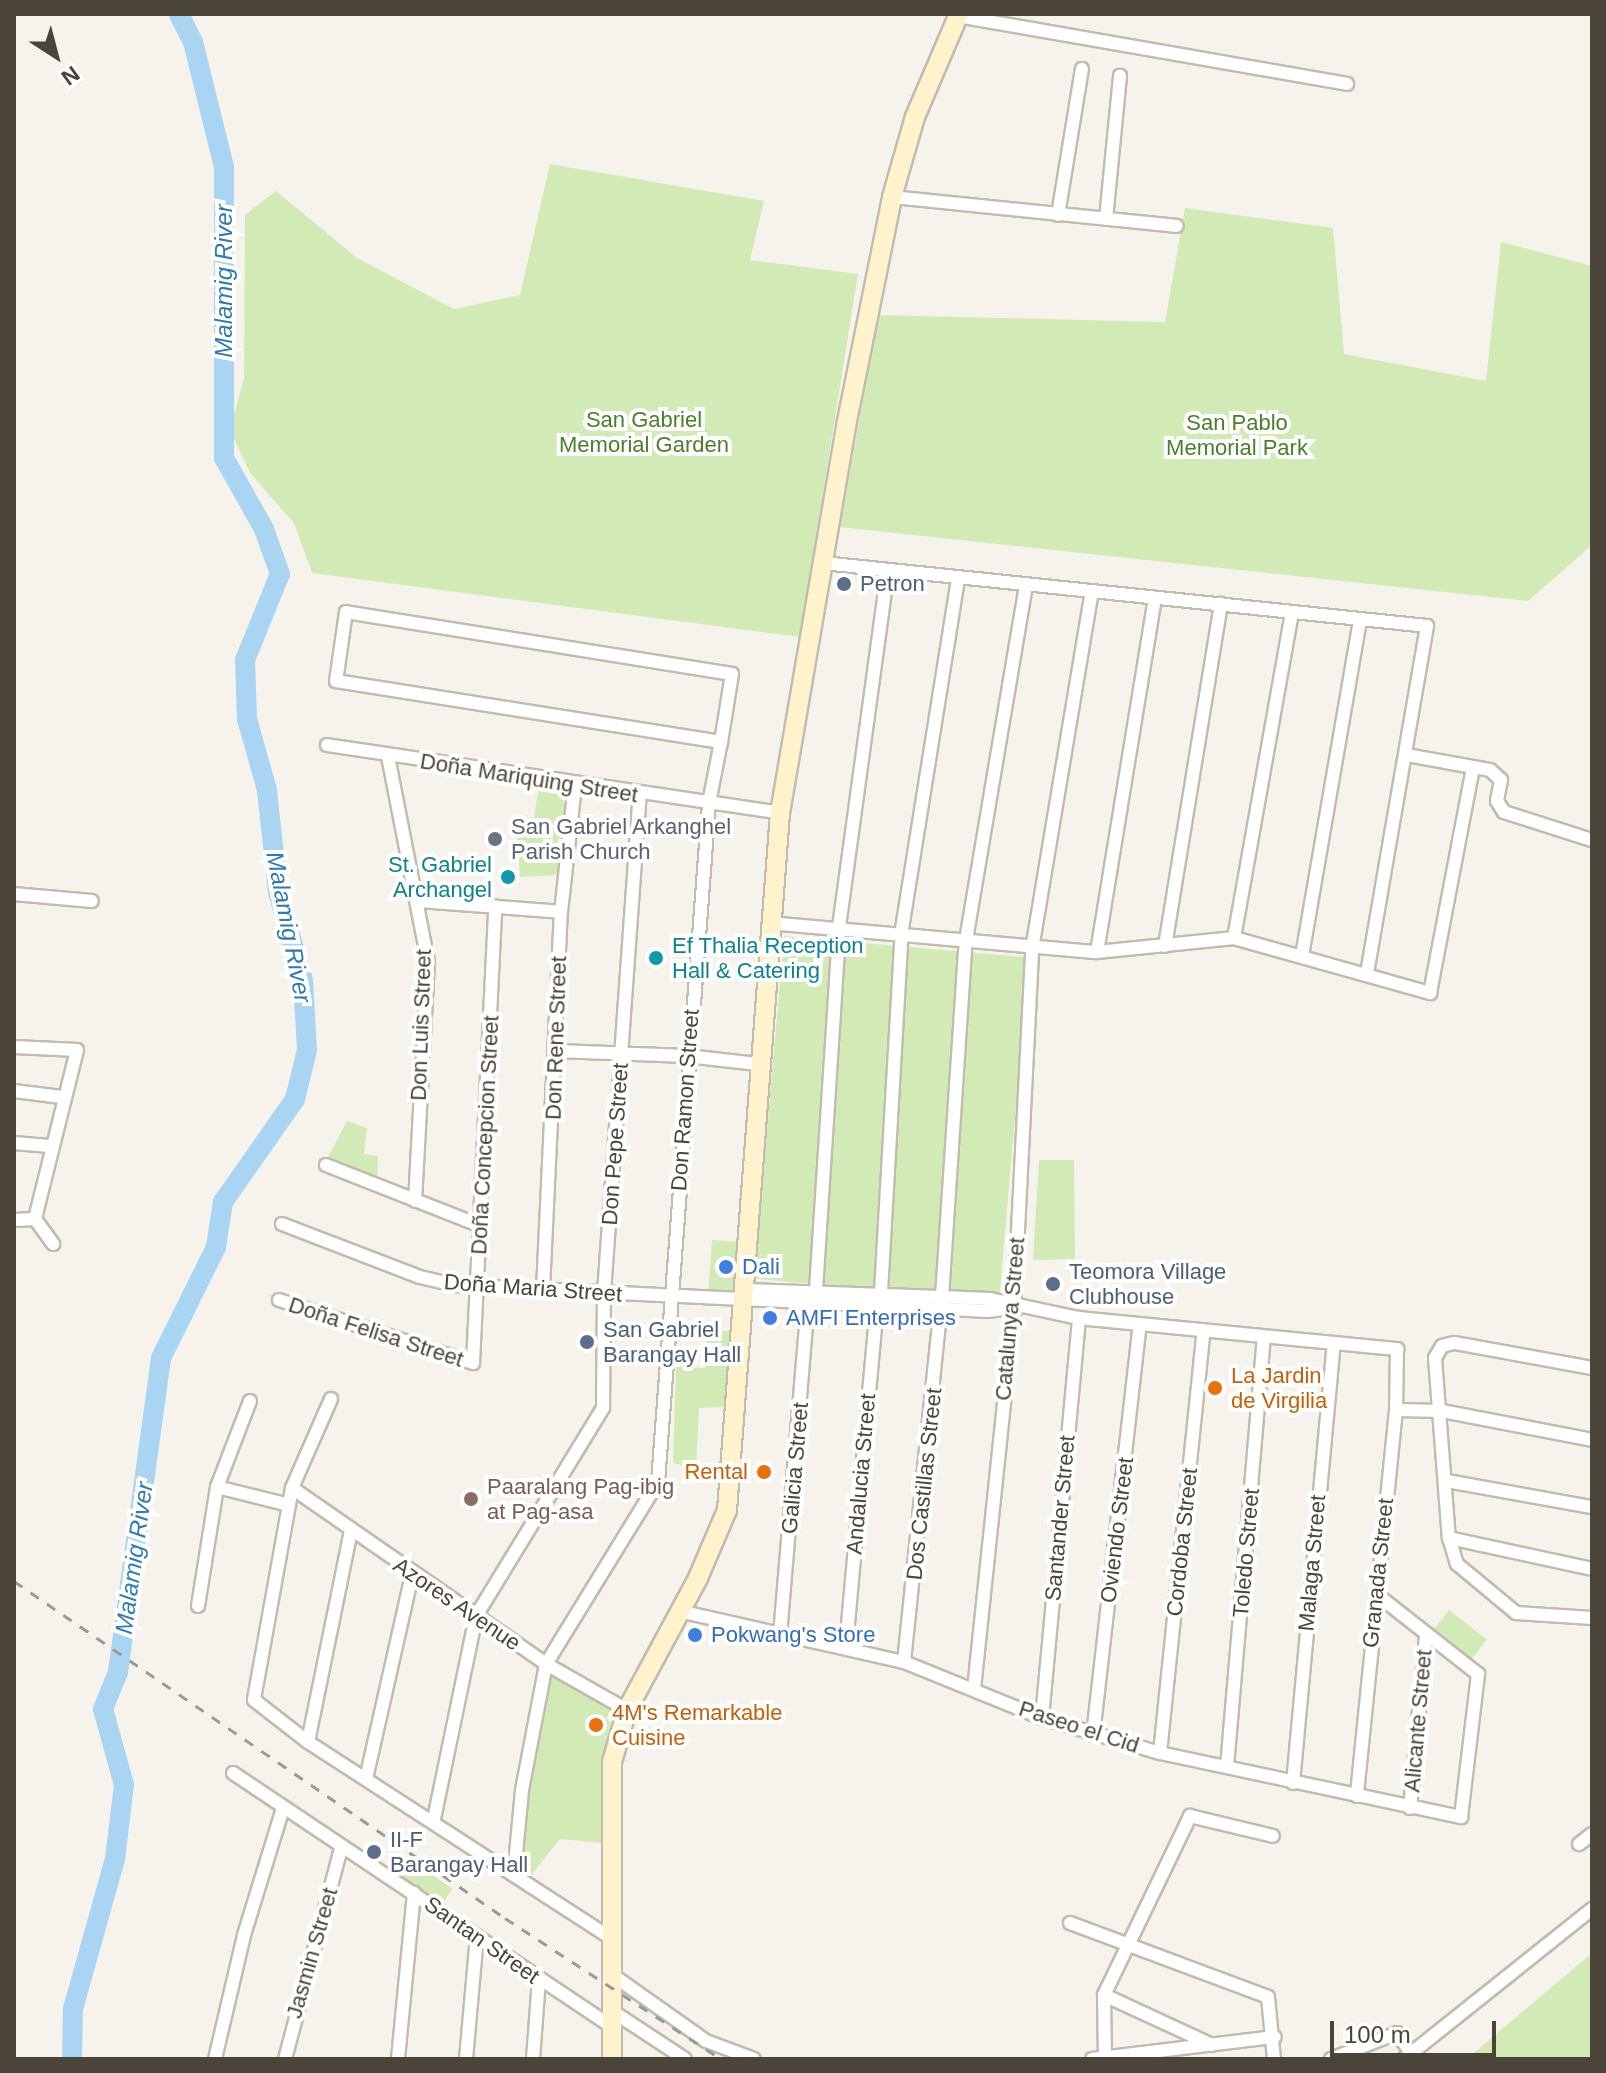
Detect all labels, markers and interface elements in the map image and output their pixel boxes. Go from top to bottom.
north arrow [16,16,96,96]
text: N [57,61,84,91]
water label: Malamig River [210,204,238,358]
park label: San Gabriel Memorial Garden [559,406,729,458]
park label: San Pablo Memorial Park [1166,409,1308,460]
place label: Petron [860,571,925,597]
marker: Petron [835,575,853,593]
street label: Doña Mariquing Street [418,748,640,808]
place label: San Gabriel Arkanghel Parish Church [511,813,732,864]
marker: San Gabriel Arkanghel Parish Church [486,830,504,848]
water label: Malamig River [260,849,318,1005]
place label: St. Gabriel Archangel [388,851,492,902]
marker: St. Gabriel Archangel [499,868,517,886]
place label: Ef Thalia Reception Hall & Catering [672,932,864,984]
street label: Don Luis Street [405,949,437,1101]
marker: Ef Thalia Reception Hall & Catering [647,949,665,967]
street label: Don Rene Street [540,956,572,1120]
street label: Don Ramon Street [665,1008,705,1192]
street label: Doña Concepcion Street [466,1015,504,1255]
street label: Don Pepe Street [596,1062,634,1226]
street label: Catalunya Street [990,1236,1030,1402]
place label: Dali [742,1254,780,1280]
marker: Dali [717,1258,735,1276]
place label: Teomora Village Clubhouse [1069,1258,1226,1310]
street label: Doña Maria Street [443,1269,623,1307]
marker: Teomora Village Clubhouse [1044,1275,1062,1293]
street label: Doña Felisa Street [285,1291,467,1373]
place label: AMFI Enterprises [786,1305,956,1331]
marker: AMFI Enterprises [761,1309,779,1327]
place label: San Gabriel Barangay Hall [603,1316,741,1368]
marker: San Gabriel Barangay Hall [578,1333,596,1351]
place label: La Jardin de Virgilia [1231,1362,1327,1414]
marker: La Jardin de Virgilia [1206,1379,1224,1397]
street label: Dos Castillas Street [901,1387,947,1581]
street label: Andalucia Street [841,1392,881,1556]
street label: Galicia Street [776,1401,814,1535]
street label: Santander Street [1040,1434,1080,1602]
street label: Oviendo Street [1095,1456,1139,1604]
place label: Rental [684,1459,748,1485]
marker: Rental [755,1463,773,1481]
street label: Cordoba Street [1161,1466,1203,1618]
place label: Paaralang Pag-ibig at Pag-asa [487,1473,674,1524]
water label: Malamig River [109,1480,159,1636]
street label: Toledo Street [1227,1487,1265,1619]
marker: Paaralang Pag-ibig at Pag-asa [462,1490,480,1508]
street label: Malaga Street [1293,1494,1331,1632]
street label: Granada Street [1357,1497,1399,1649]
street label: Azores Avenue [388,1551,526,1657]
place label: Pokwang's Store [711,1622,875,1648]
marker: Pokwang's Store [686,1626,704,1644]
street label: Alicante Street [1399,1649,1437,1793]
street label: Paseo el Cid [1016,1695,1142,1759]
place label: 4M's Remarkable Cuisine [612,1699,782,1750]
marker: 4M's Remarkable Cuisine [587,1716,605,1734]
place label: II-F Barangay Hall [390,1826,528,1878]
marker: II-F Barangay Hall [365,1843,383,1861]
street label: Jasmin Street [281,1885,343,2021]
street label: Santan Street [419,1891,545,1989]
scale bar [1334,2005,1500,2055]
text: 100 m [1344,2021,1411,2048]

